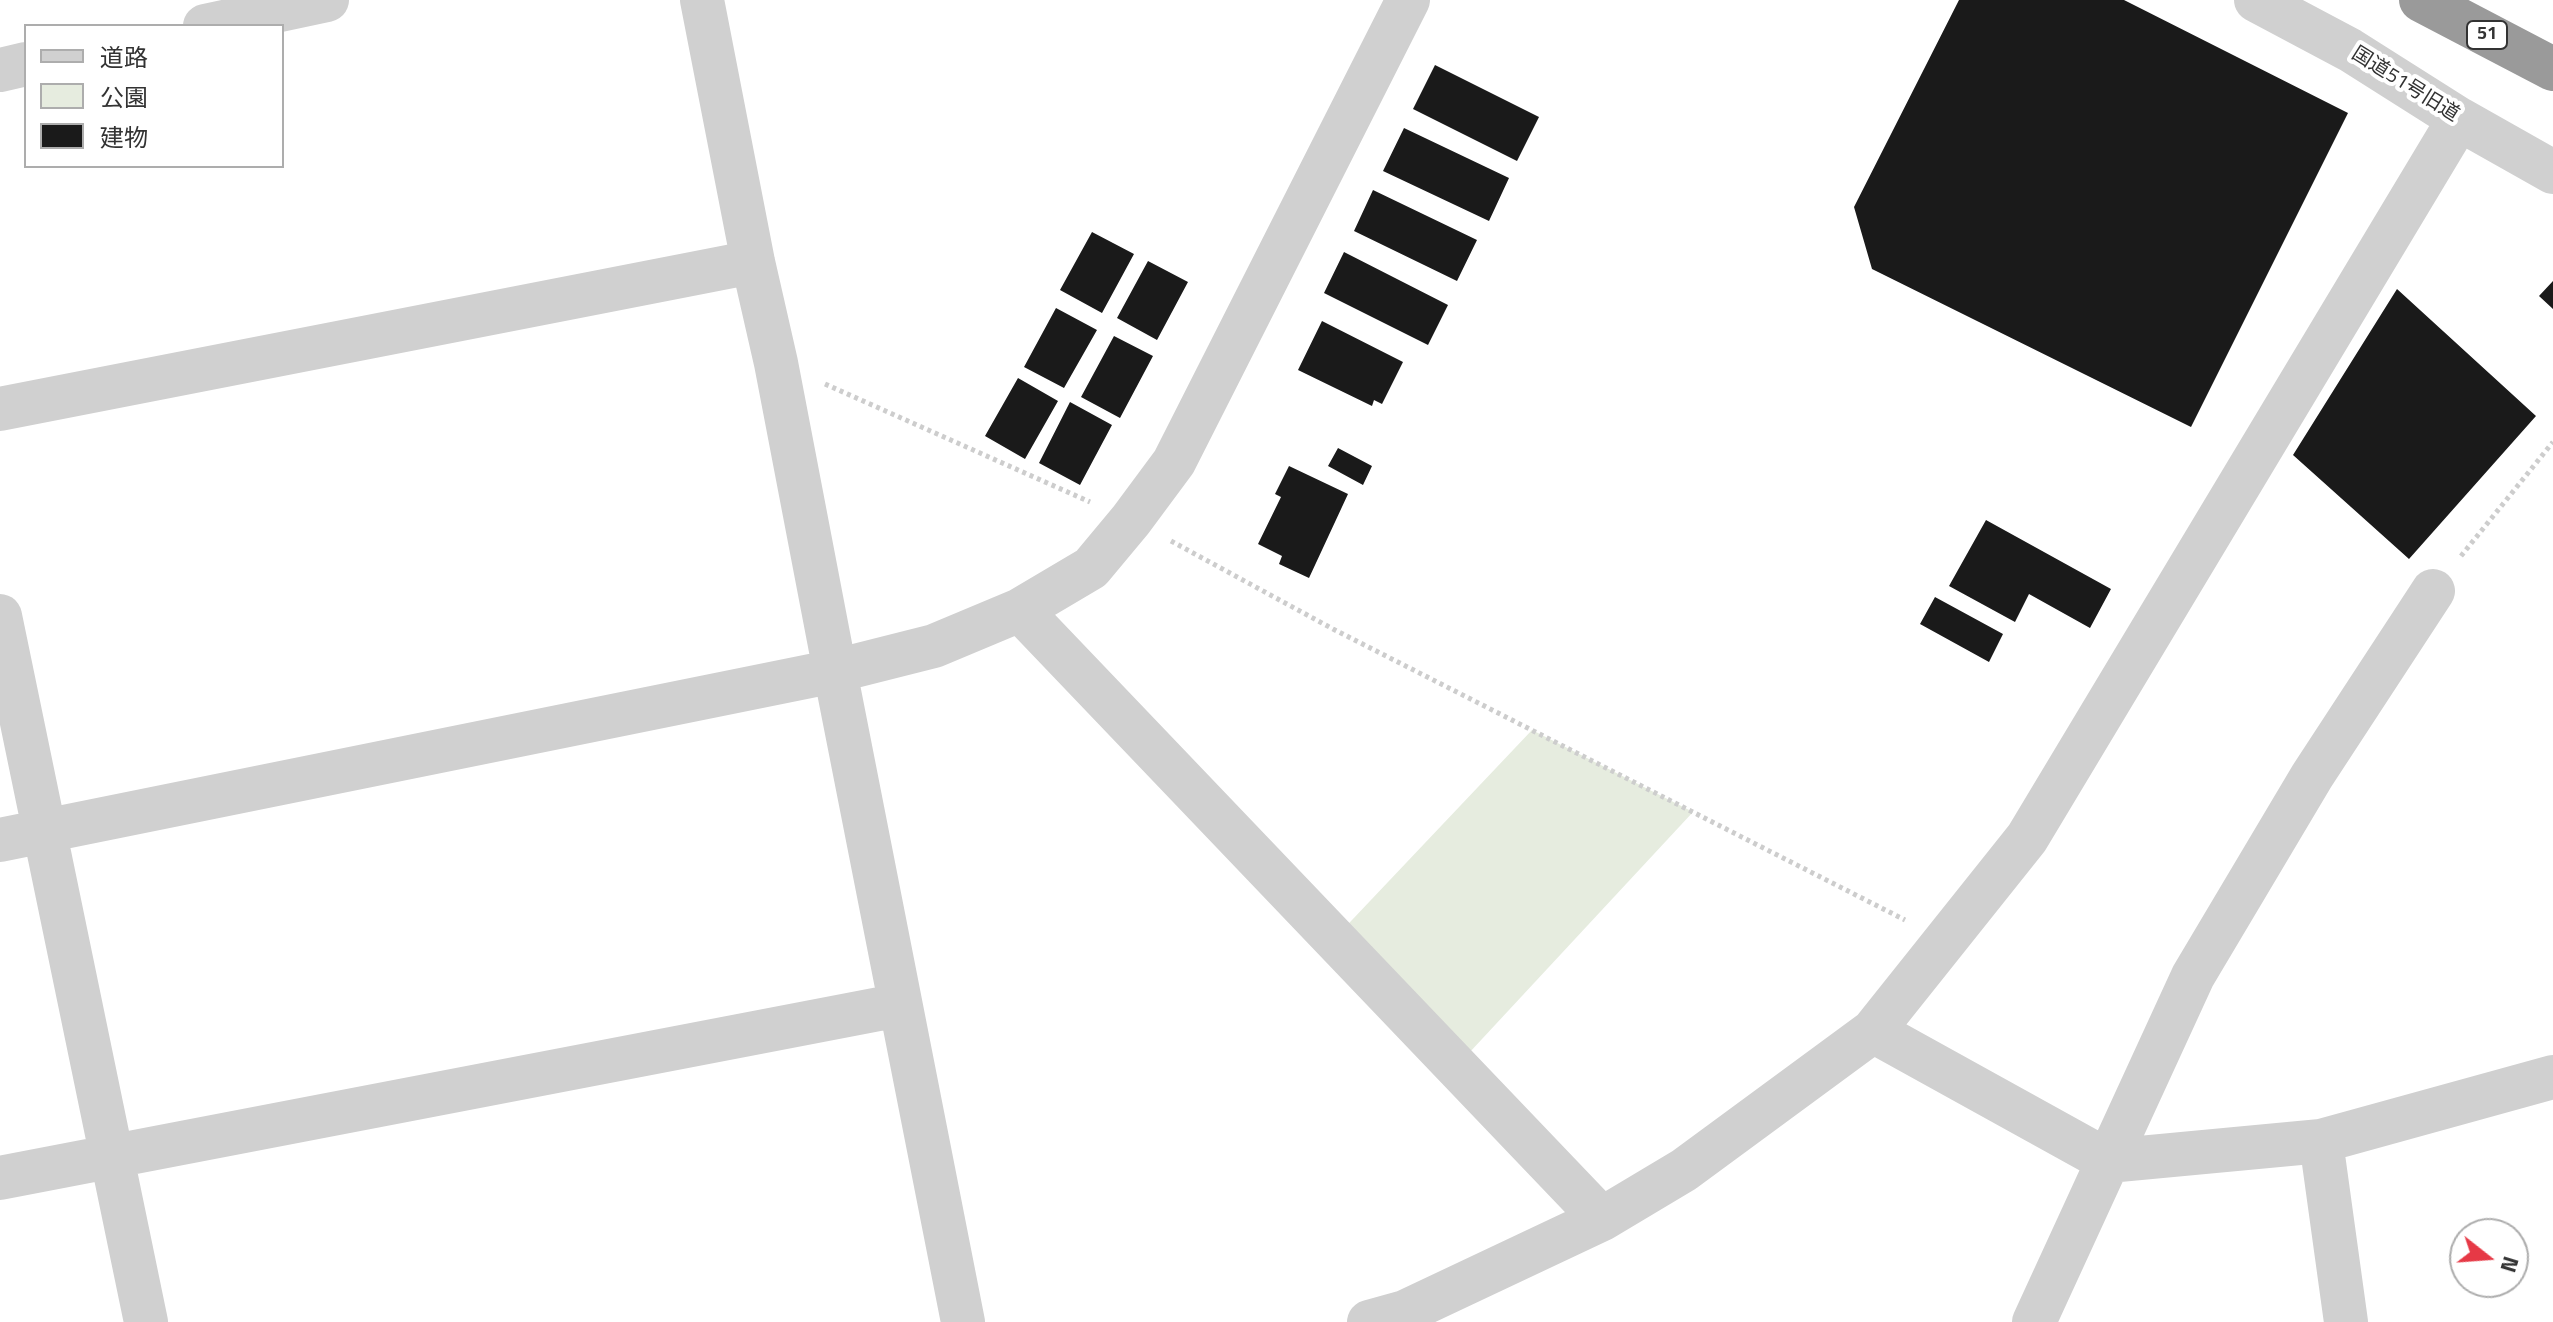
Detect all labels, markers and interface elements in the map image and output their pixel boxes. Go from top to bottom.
road number: 51 [2467,21,2507,49]
legend [24,24,284,168]
text: 道路 [100,39,148,75]
street label: 国道51号旧道 [2347,42,2463,128]
text: 公園 [100,79,148,115]
text: 建物 [100,119,148,155]
north arrow [2449,1218,2529,1298]
text: N [2492,1252,2529,1277]

